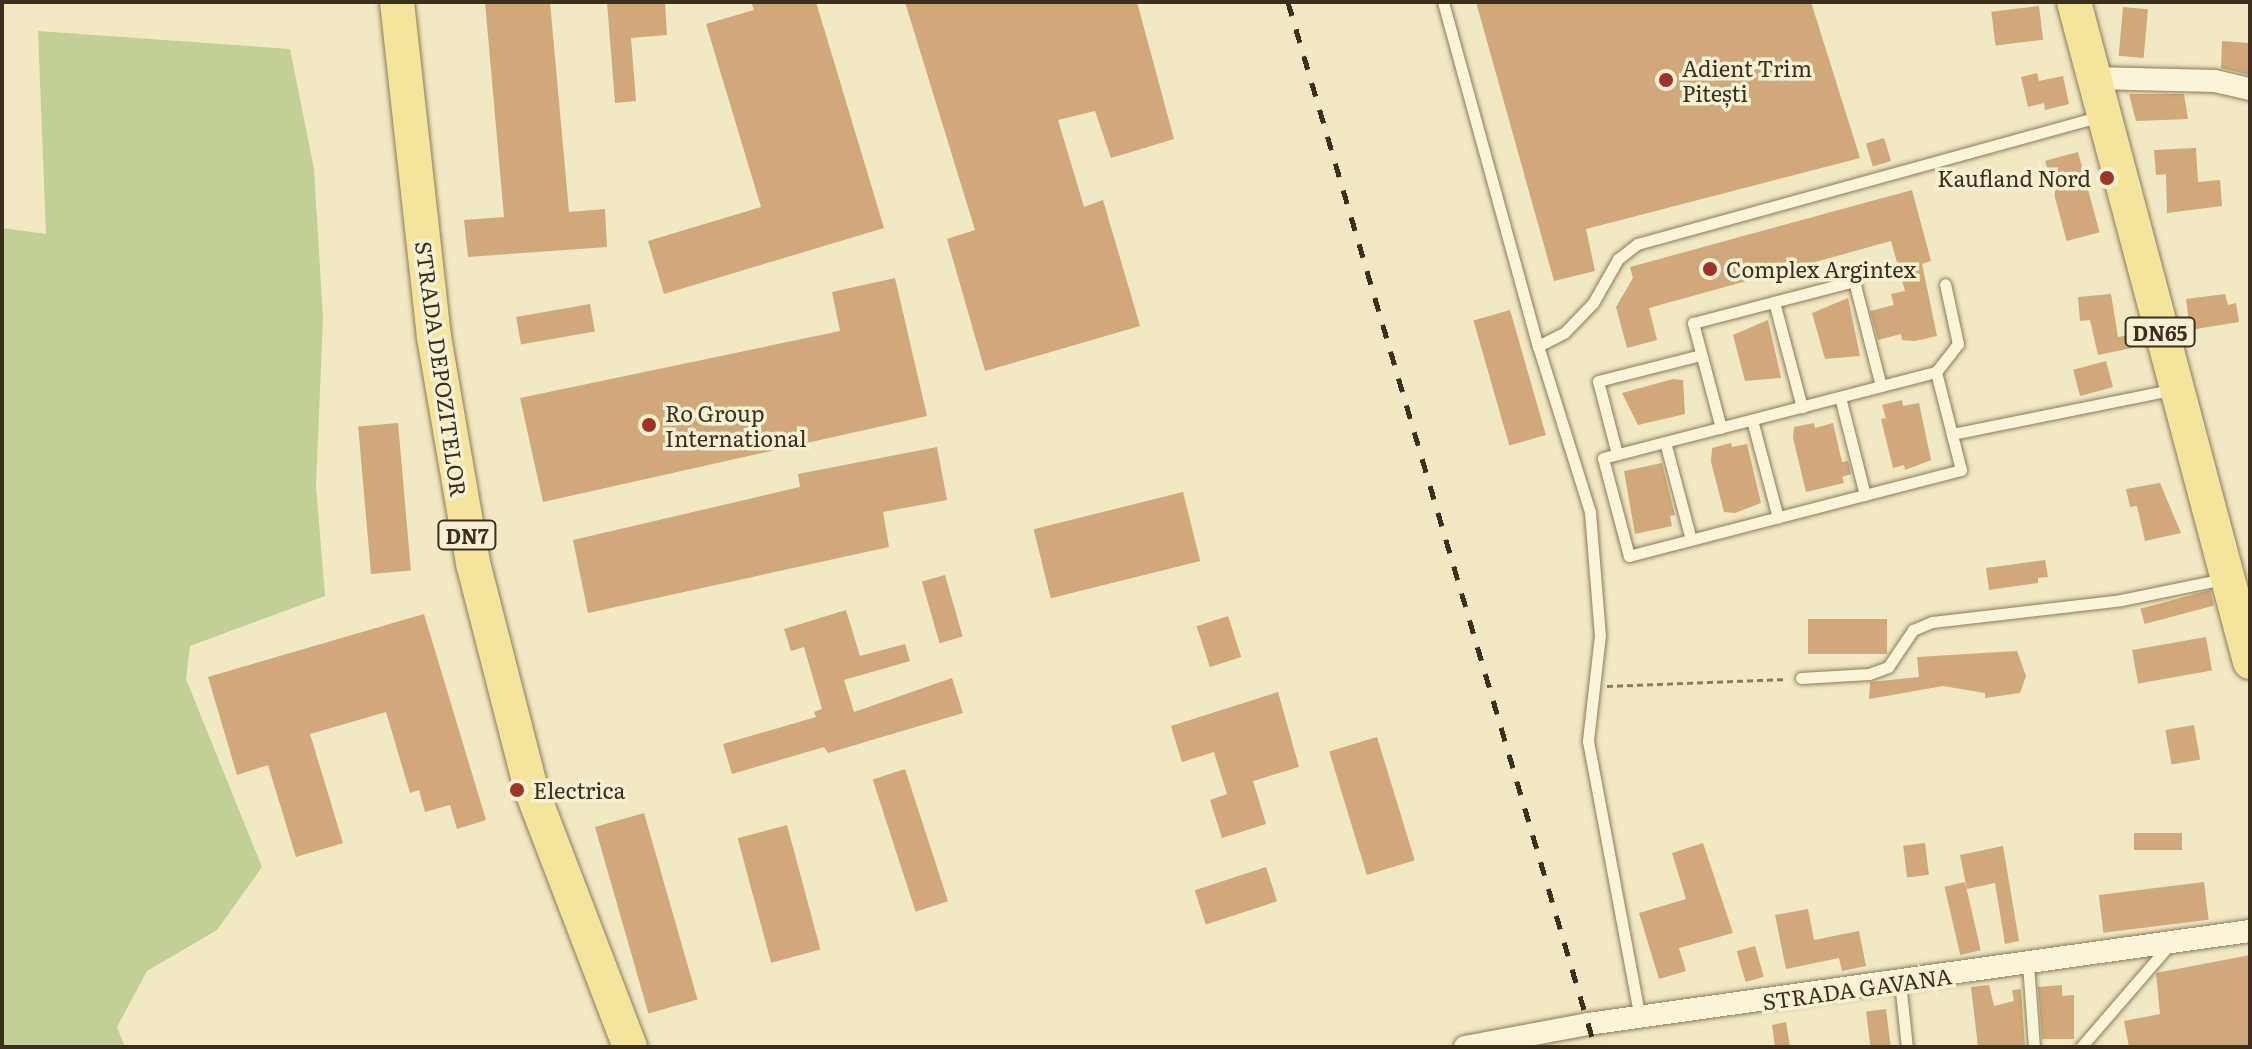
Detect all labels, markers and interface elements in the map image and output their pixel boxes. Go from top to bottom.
place label: Adient Trim Pitești [1682,54,1812,106]
marker: Adient Trim Pitești [1657,71,1675,89]
place label: Kaufland Nord [1937,165,2091,191]
marker: Kaufland Nord [2098,169,2116,187]
street label: STRADA DEPOZITELOR [411,239,473,499]
place label: Complex Argintex [1726,256,1916,282]
marker: Complex Argintex [1701,260,1719,278]
road number: DN65 [2124,316,2196,348]
place label: Ro Group International [665,399,807,450]
marker: Ro Group International [640,416,658,434]
road number: DN7 [437,519,497,551]
place label: Electrica [533,777,625,803]
marker: Electrica [508,781,526,799]
street label: STRADA GAVANA [1761,962,1953,1014]

